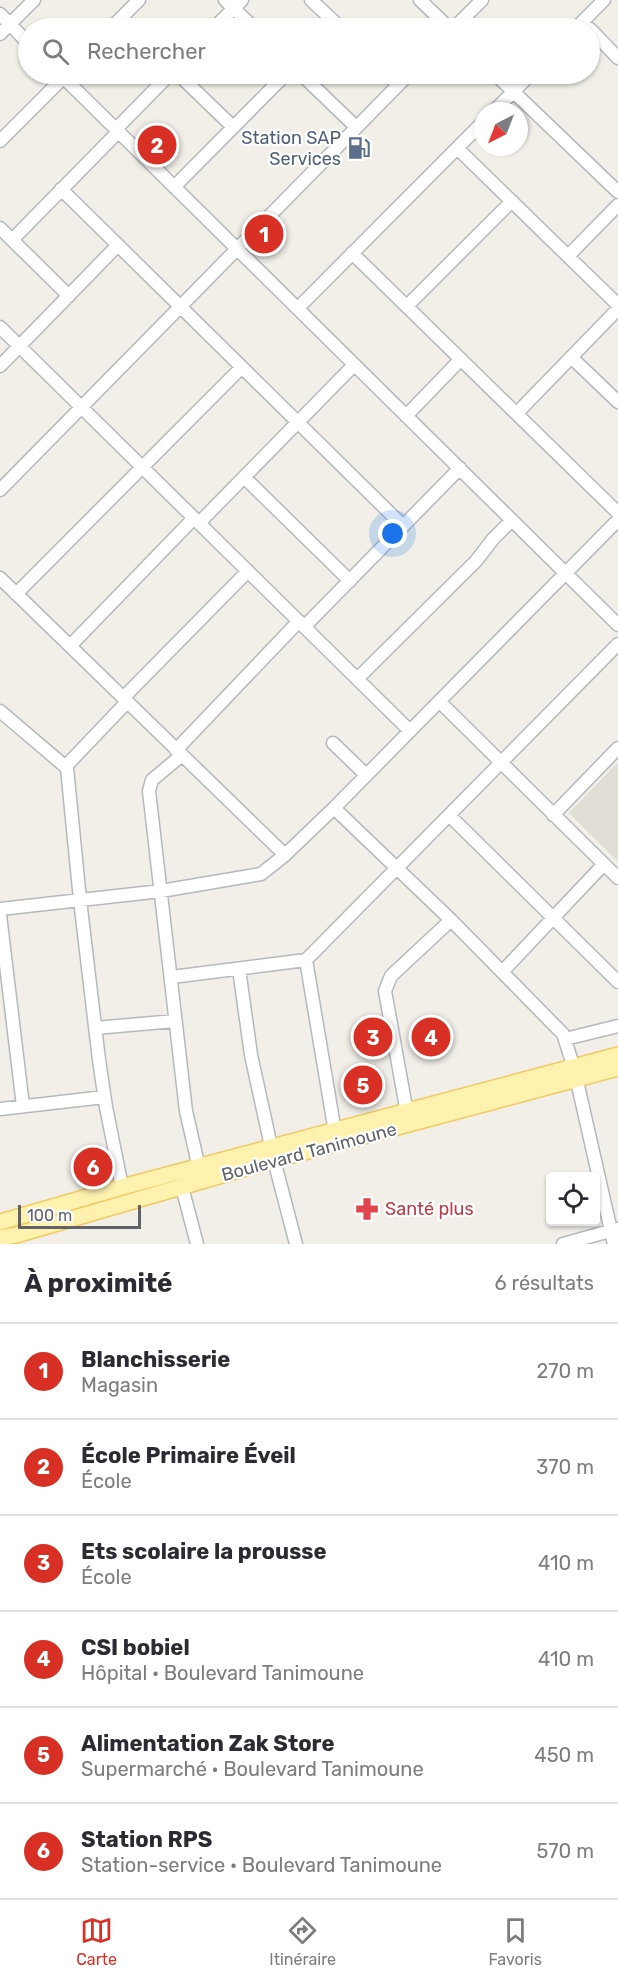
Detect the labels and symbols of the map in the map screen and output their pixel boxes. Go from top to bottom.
north arrow [474,102,528,156]
pin: 2 [138,122,176,168]
place label: Station SAP Services [241,127,341,170]
fuel station icon: Station SAP Services [346,135,372,161]
pin: 1 [244,212,284,256]
your location [378,519,407,548]
pin: 3 [354,1014,392,1060]
pin: 4 [412,1014,450,1060]
pin: 5 [344,1062,382,1108]
street label: Boulevard Tanimoune [219,1118,399,1186]
pin: 6 [74,1144,112,1190]
pharmacy icon: Santé plus [354,1196,380,1222]
place label: Santé plus [385,1198,474,1220]
scale bar [18,1202,141,1230]

